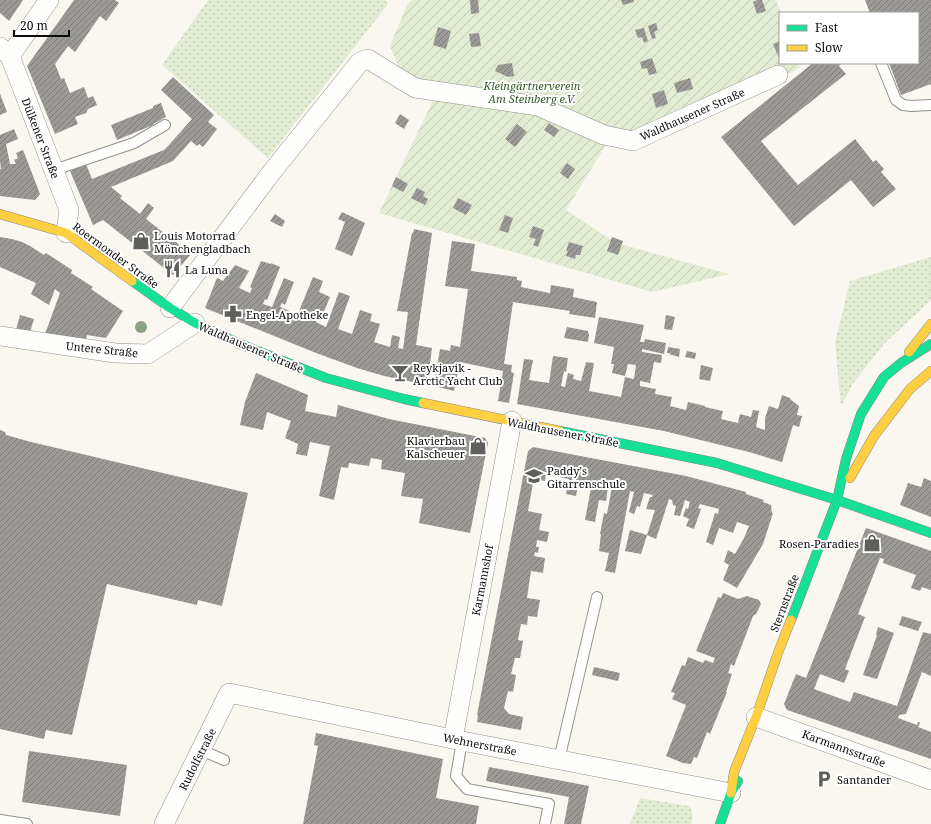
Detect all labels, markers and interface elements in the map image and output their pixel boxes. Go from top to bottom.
scale bar [14,12,69,38]
legend [779,12,919,64]
text: 20 m [20,17,48,34]
text: Fast [815,19,838,36]
text: Slow [815,39,843,56]
park label: Kleingärtnerverein Am Steinberg e.V. [483,78,581,106]
street label: Waldhausener Straße [637,84,747,144]
street label: Dülkener Straße [19,95,63,181]
street label: Roermonder Straße [70,219,162,291]
place label: Louis Motorrad Mönchengladbach [154,228,251,256]
shop icon: Louis Motorrad Mönchengladbach [131,231,151,251]
restaurant icon: La Luna [162,259,182,279]
place label: La Luna [185,262,228,277]
pharmacy icon: Engel-Apotheke [223,304,243,324]
place label: Engel-Apotheke [246,307,328,322]
street label: Waldhausener Straße [196,318,306,376]
street label: Untere Straße [65,338,139,360]
place label: Reykjavik - Arctic Yacht Club [413,360,503,388]
bar icon: Reykjavik - Arctic Yacht Club [390,363,410,383]
street label: Waldhausener Straße [506,414,620,450]
place label: Klavierbau Kalscheuer [406,433,466,461]
shop icon: Klavierbau Kalscheuer [468,436,488,456]
place label: Paddy's Gitarrenschule [547,463,626,491]
school or university icon: Paddy's Gitarrenschule [524,466,544,486]
shop icon: Rosen-Paradies [862,533,882,553]
place label: Rosen-Paradies [779,536,859,551]
street label: Karmannshof [468,542,496,617]
street label: Sternstraße [766,572,802,634]
street label: Rudolfstraße [175,725,219,793]
street label: Karmannsstraße [800,726,888,770]
street label: Wehnerstraße [442,729,518,759]
parking icon: Santander [814,769,834,789]
place label: Santander [837,772,892,787]

